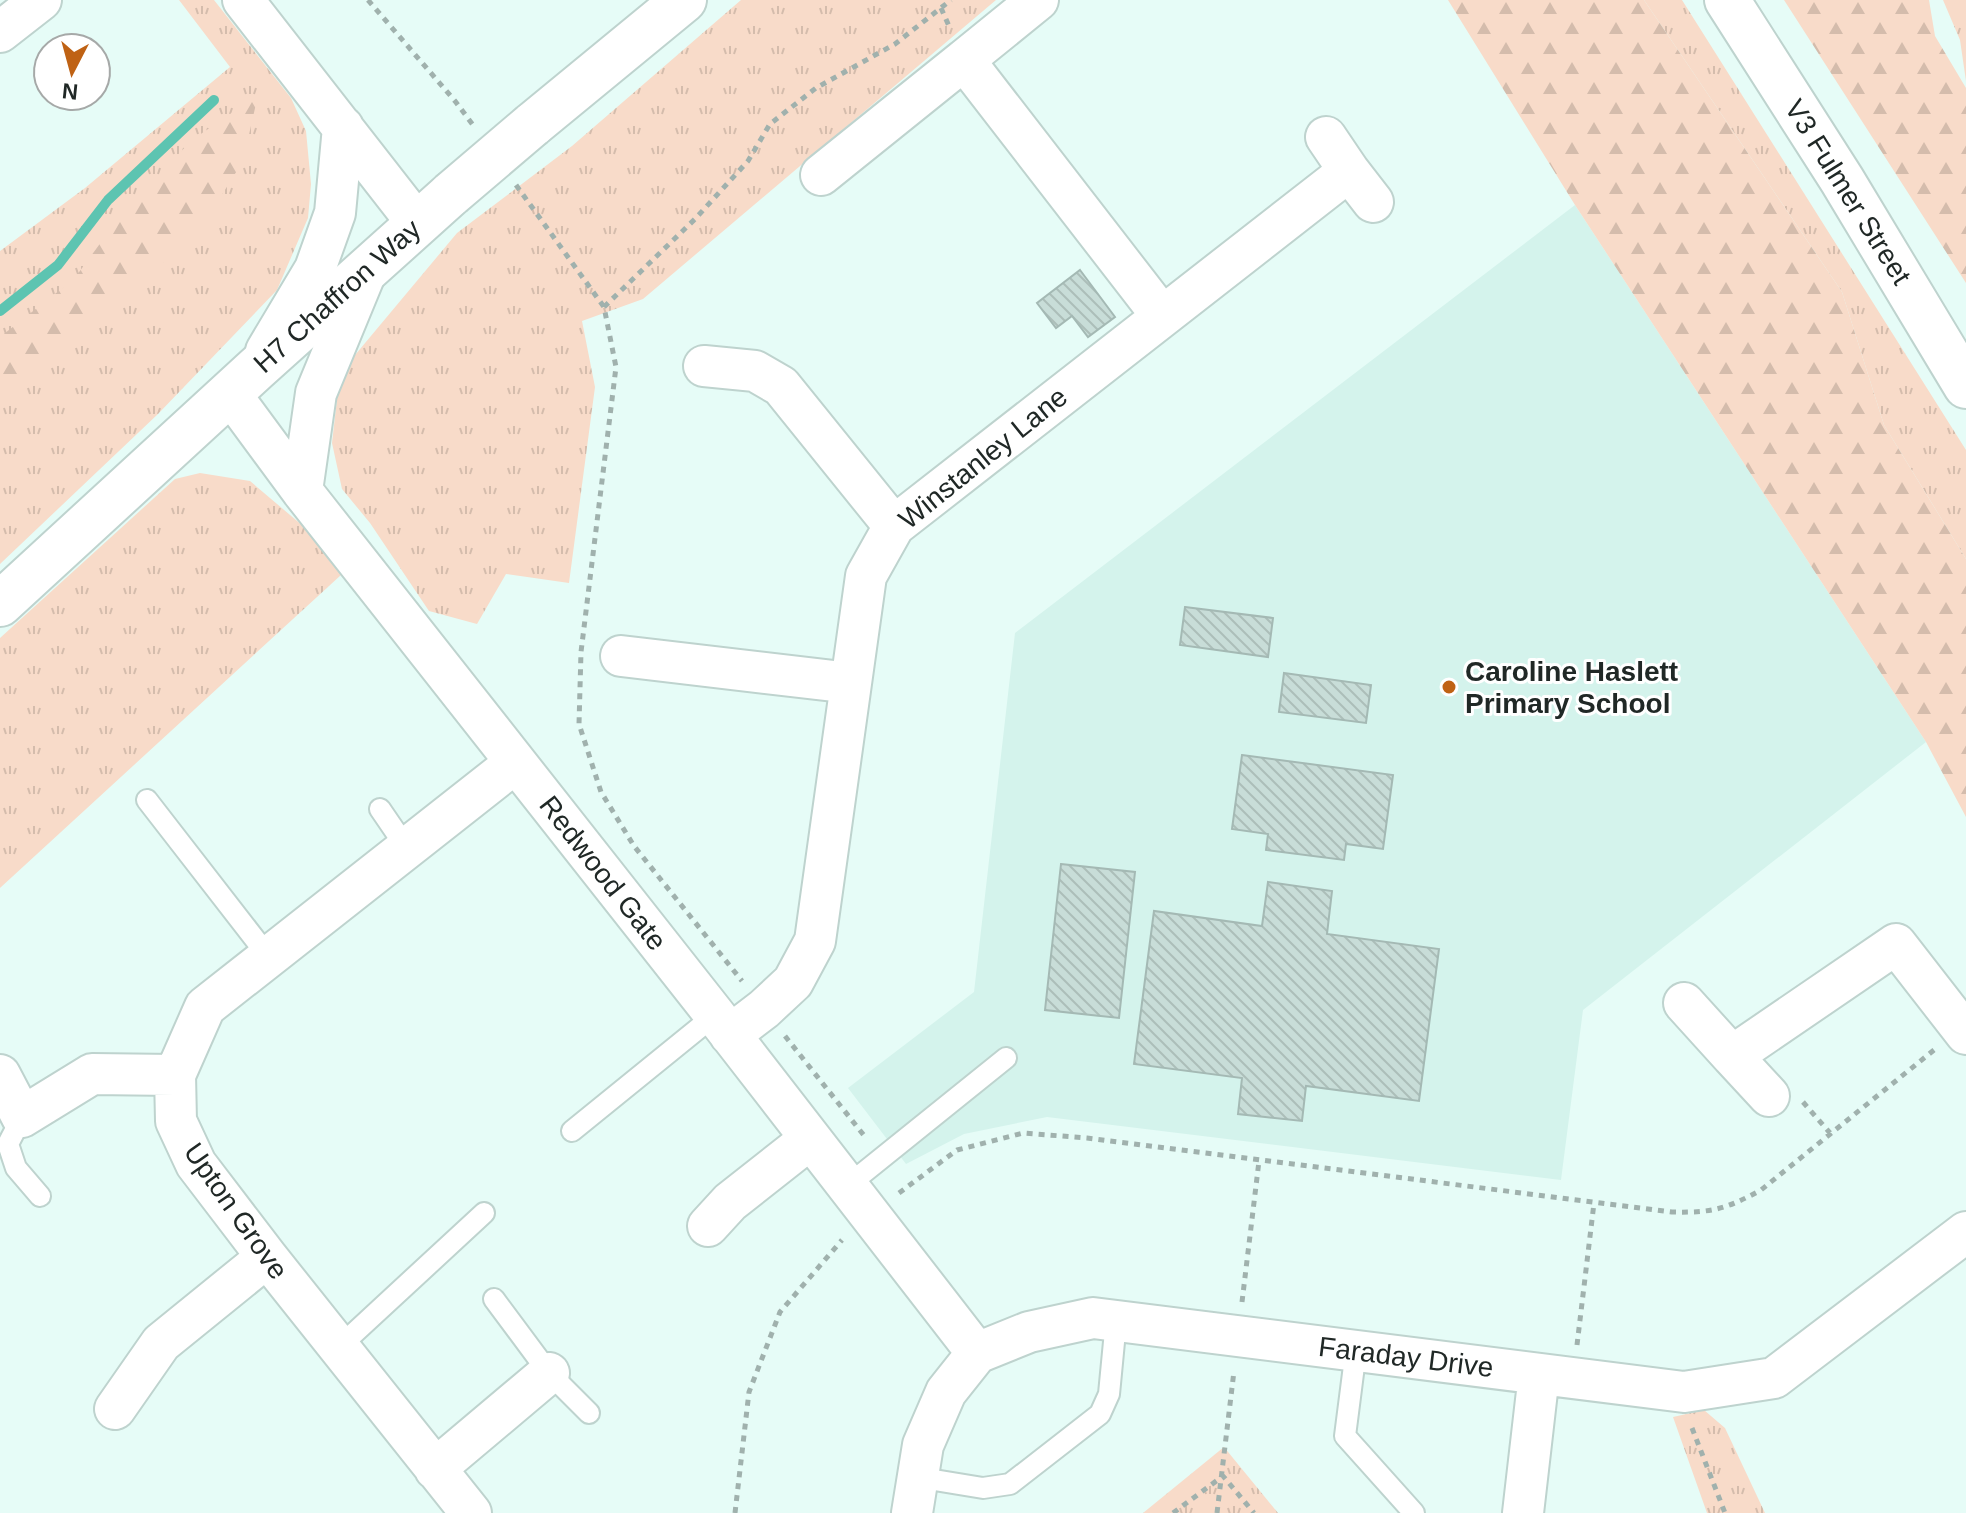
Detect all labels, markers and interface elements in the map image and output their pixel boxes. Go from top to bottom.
north arrow [32,32,112,112]
text: N [61,78,79,105]
street label: V3 Fulmer Street [1779,94,1917,290]
street label: H7 Chaffron Way [247,213,427,379]
street label: Winstanley Lane [893,381,1073,535]
place label: Caroline Haslett Primary School [1465,656,1678,719]
marker: Caroline Haslett Primary School [1440,678,1458,696]
street label: Redwood Gate [533,790,673,956]
street label: Upton Grove [178,1137,294,1285]
street label: Faraday Drive [1317,1331,1495,1383]

